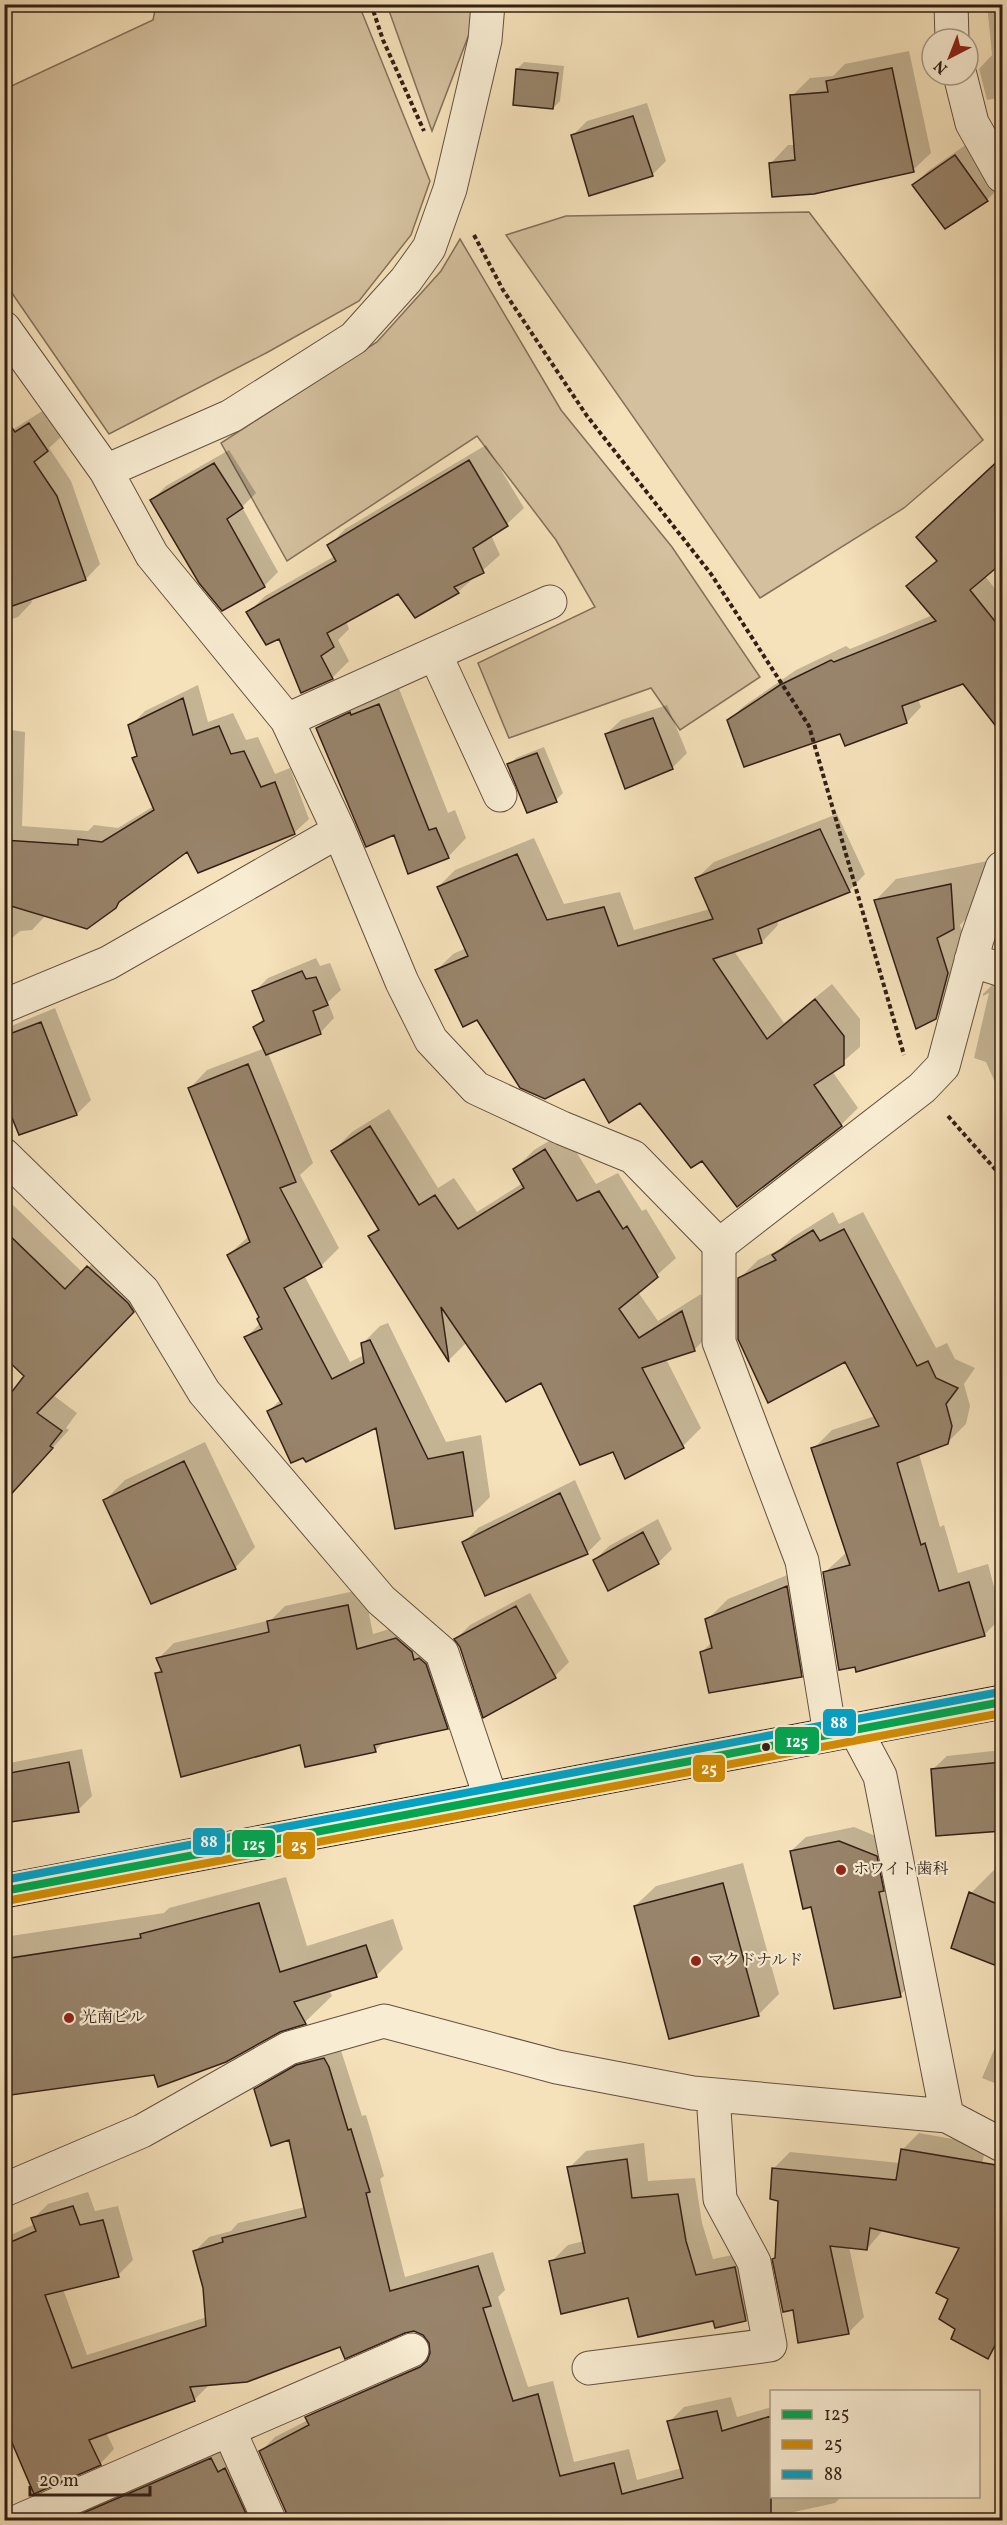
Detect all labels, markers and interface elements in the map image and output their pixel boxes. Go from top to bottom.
north arrow [920,27,980,87]
text: N [929,54,953,79]
line badge: 88 [822,1708,857,1737]
text: 88 [830,1713,848,1735]
line badge: 125 [774,1726,820,1755]
text: 125 [786,1732,809,1754]
unlabelled marker [760,1741,772,1753]
line badge: 25 [692,1754,726,1783]
text: 25 [701,1759,717,1781]
line badge: 88 [192,1827,226,1856]
line badge: 125 [231,1829,276,1858]
line badge: 25 [282,1831,316,1860]
text: 88 [200,1832,218,1854]
text: 125 [243,1835,266,1857]
text: 25 [291,1836,307,1858]
place label: ホワイト歯科 [853,1859,949,1881]
marker: ホワイト歯科 [834,1863,848,1877]
place label: マクドナルド [708,1950,803,1972]
marker: マクドナルド [689,1954,703,1968]
place label: 光南ビル [81,2007,145,2029]
marker: 光南ビル [62,2011,76,2025]
legend [770,2390,980,2498]
text: 125 [824,2403,849,2428]
text: 25 [824,2433,842,2458]
scale bar [30,2459,150,2497]
text: 88 [824,2463,842,2488]
text: 20 m [39,2469,79,2494]

